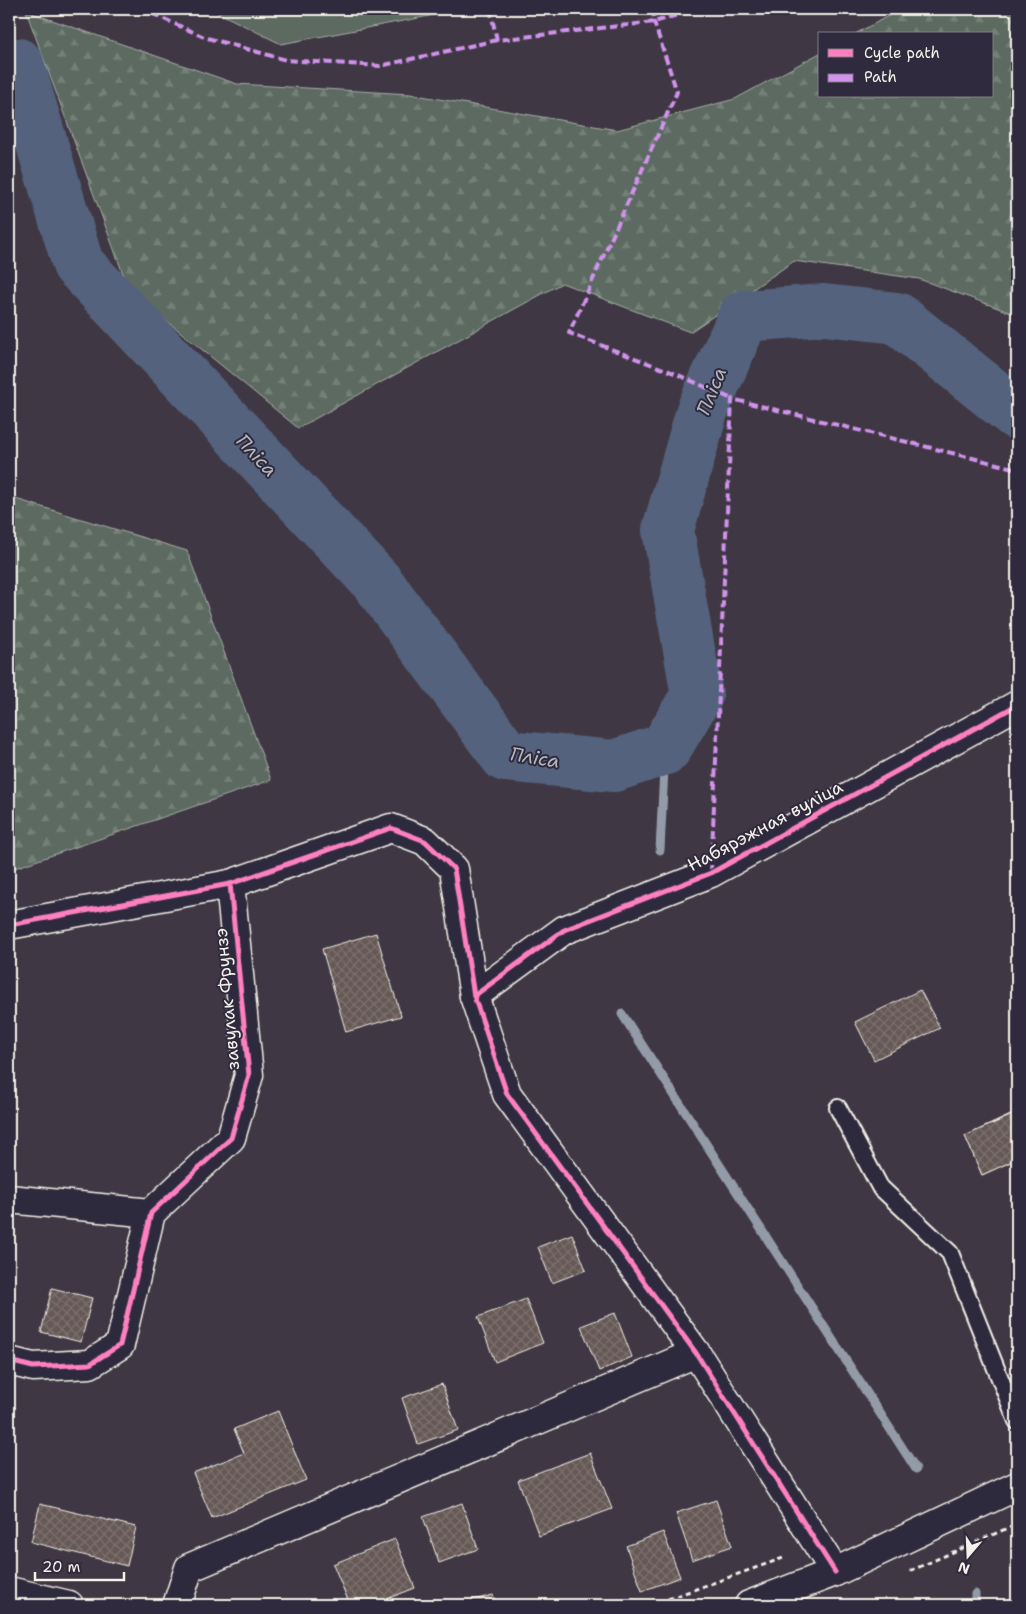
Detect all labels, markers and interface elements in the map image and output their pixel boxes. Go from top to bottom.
legend [818,32,994,98]
text: Cycle path [864,43,940,63]
text: Path [864,67,897,87]
water label: Пліса [691,364,732,419]
water label: Пліса [231,429,283,482]
water label: Пліса [509,741,561,774]
street label: Набярэжная вуліца [683,775,847,877]
street label: завулак Фрунзэ [209,927,245,1071]
north arrow [944,1532,994,1582]
scale bar [35,1549,124,1581]
text: 20 m [42,1557,81,1577]
text: N [956,1558,972,1579]

